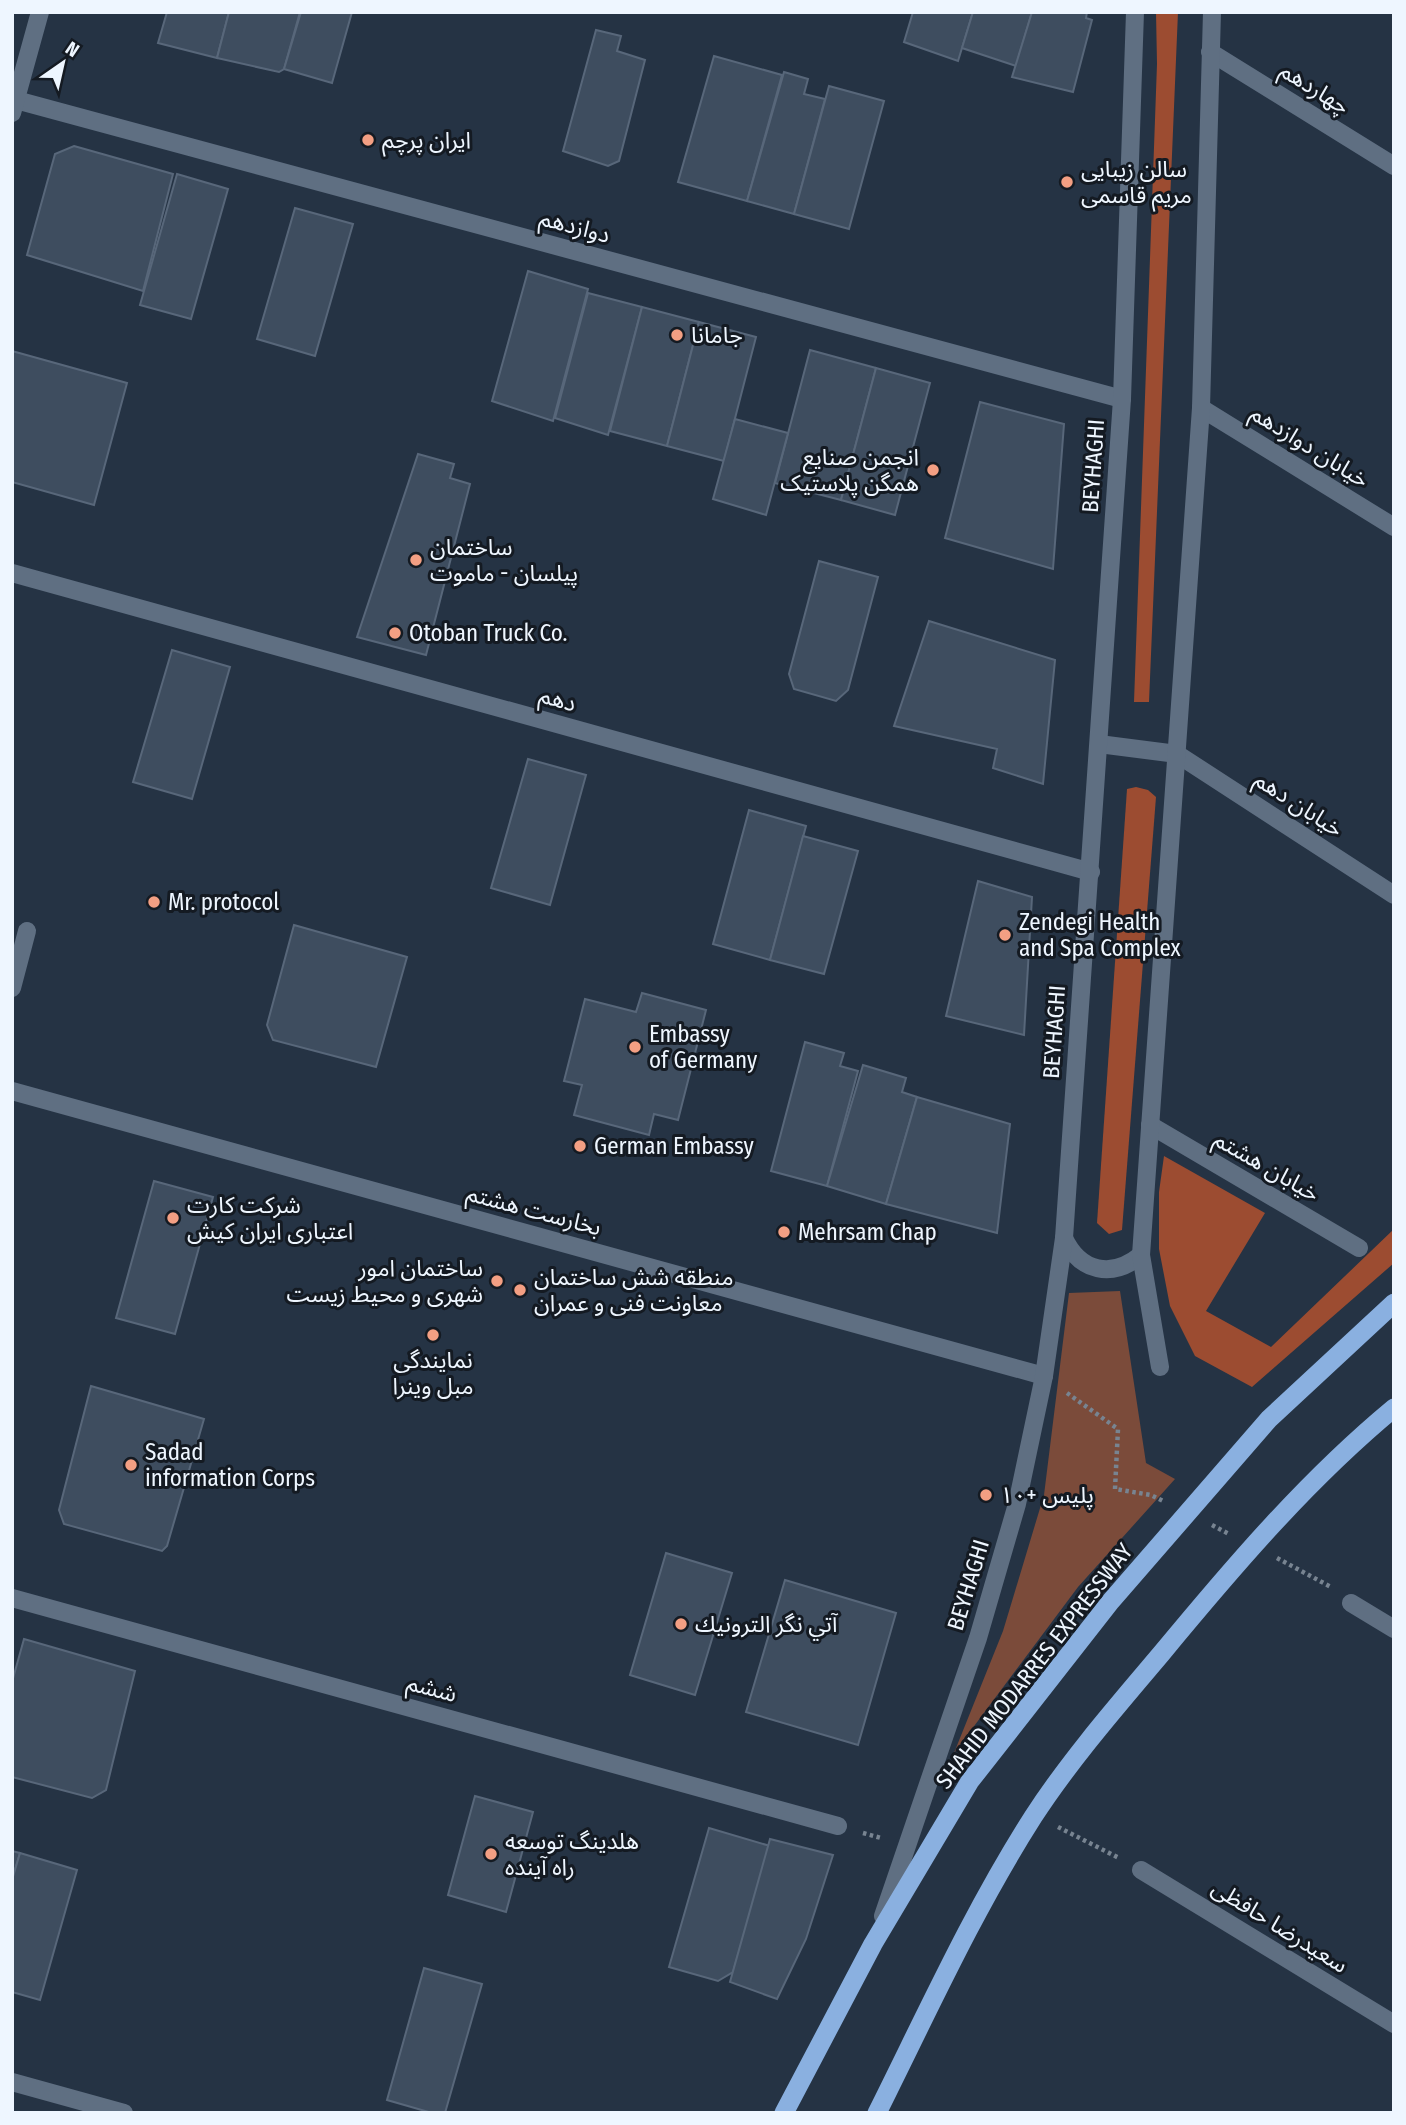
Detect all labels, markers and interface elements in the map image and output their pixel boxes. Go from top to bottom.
north arrow [28,28,98,98]
text: N [61,37,83,62]
street label: چهاردهم [1273,56,1355,123]
place label: ایران پرچم [382,126,471,157]
marker: ایران پرچم [360,132,376,148]
place label: سالن زیبایی مریم قاسمی [1081,155,1192,212]
marker: سالن زیبایی مریم قاسمی [1059,174,1075,190]
street label: دوازدهم [536,203,613,252]
place label: جامانا [691,321,743,349]
marker: جامانا [669,327,685,343]
street label: خیابان دوازدهم [1244,399,1374,496]
street label: BEYHAGHI [1076,418,1110,514]
place label: انجمن صنایع همگن پلاستیک [780,443,919,498]
marker: انجمن صنایع همگن پلاستیک [925,462,941,478]
place label: ساختمان پیلسان - ماموت [430,533,578,588]
marker: ساختمان پیلسان - ماموت [408,552,424,568]
place label: Otoban Truck Co. [409,619,568,647]
marker: Otoban Truck Co. [387,625,403,641]
street label: دهم [535,680,580,720]
street label: خیابان دهم [1248,765,1349,845]
place label: Mr. protocol [168,888,279,916]
marker: Mr. protocol [146,894,162,910]
place label: Zendegi Health and Spa Complex [1019,908,1181,962]
marker: Zendegi Health and Spa Complex [997,927,1013,943]
street label: BEYHAGHI [1037,984,1071,1080]
place label: Embassy of Germany [649,1020,758,1074]
marker: Embassy of Germany [627,1039,643,1055]
street label: خیابان هشتم [1208,1125,1325,1210]
place label: German Embassy [594,1132,755,1160]
marker: German Embassy [572,1138,588,1154]
street label: بخارست هشتم [463,1179,604,1244]
place label: شرکت کارت اعتباری ایران کیش [187,1191,353,1245]
marker: شرکت کارت اعتباری ایران کیش [165,1210,181,1226]
place label: Mehrsam Chap [798,1218,937,1246]
marker: Mehrsam Chap [776,1224,792,1240]
place label: ساختمان امور شهری و محیط زیست [286,1254,483,1308]
place label: منطقه شش ساختمان معاونت فنی و عمران [534,1263,733,1317]
marker: ساختمان امور شهری و محیط زیست [489,1273,505,1289]
marker: منطقه شش ساختمان معاونت فنی و عمران [512,1282,528,1298]
marker: نمایندگی مبل وینرا [425,1327,441,1343]
place label: نمایندگی مبل وینرا [392,1346,474,1400]
place label: Sadad information Corps [145,1438,315,1492]
marker: Sadad information Corps [123,1457,139,1473]
place label: پلیس +۱٠ [1000,1481,1094,1510]
marker: پلیس +۱٠ [978,1487,994,1503]
street label: BEYHAGHI [941,1536,995,1634]
street label: SHAHID MODARRES EXPRESSWAY [930,1537,1139,1794]
place label: آتي نگر الترونيك [695,1610,839,1641]
marker: آتي نگر الترونيك [673,1616,689,1632]
street label: ششم [403,1668,460,1711]
place label: هلدینگ توسعه راه آینده [505,1827,639,1881]
marker: هلدینگ توسعه راه آینده [483,1846,499,1862]
street label: سعیدرضا حافظی [1207,1873,1353,1979]

